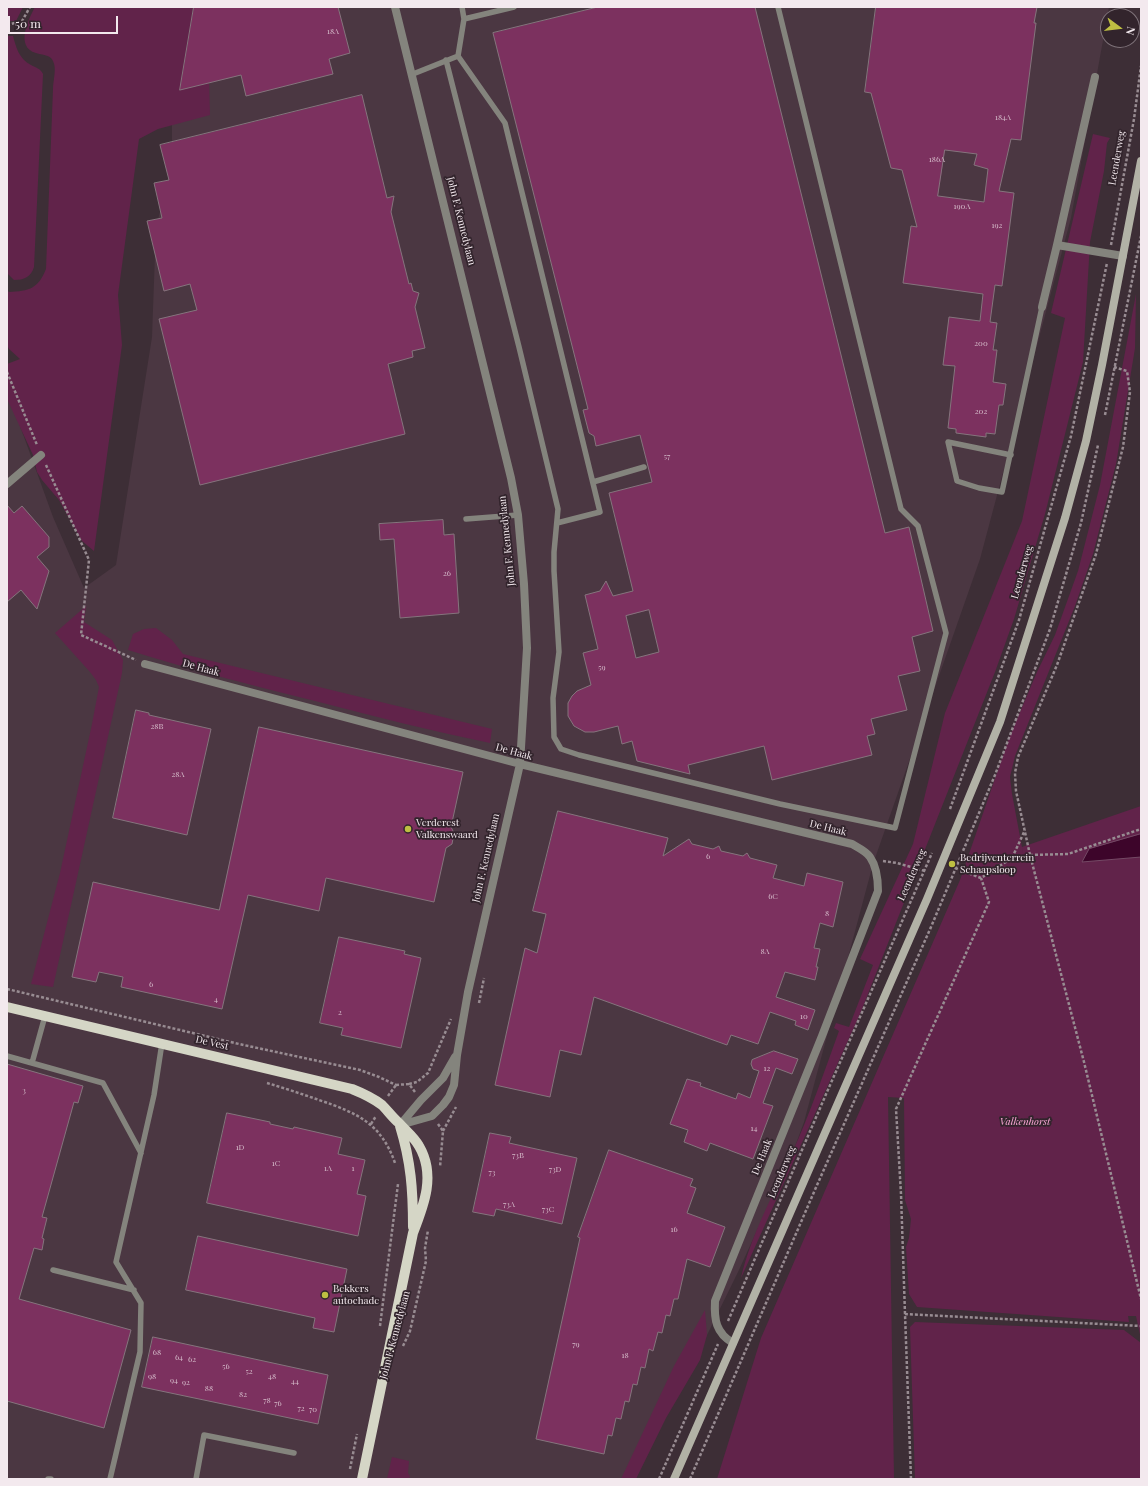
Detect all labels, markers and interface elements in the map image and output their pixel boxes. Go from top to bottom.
scale bar [10,8,120,34]
north arrow [1100,8,1140,48]
text: 50 m [15,15,41,31]
text: N [1123,25,1139,37]
house number: 18A [327,26,339,36]
house number: 184A [995,112,1011,122]
street label: Leenderweg [1106,130,1128,186]
house number: 186A [929,154,945,164]
street label: John F. Kennedylaan [444,175,478,267]
house number: 190A [954,201,970,211]
house number: 192 [992,220,1002,230]
house number: 200 [974,338,988,348]
house number: 202 [975,406,987,416]
house number: 57 [664,451,670,461]
street label: John F. Kennedylaan [496,495,518,587]
street label: Leenderweg [1009,544,1035,600]
house number: 26 [443,568,451,578]
street label: De Haak [181,657,221,679]
house number: 59 [598,662,606,672]
house number: 28B [151,721,163,731]
street label: De Haak [494,741,534,763]
house number: 28A [171,769,185,779]
street label: John F. Kennedylaan [470,812,502,904]
place label: Verderest Valkenswaard [416,817,478,840]
street label: De Haak [808,818,848,838]
marker: Verderest Valkenswaard [403,824,413,834]
street label: Leenderweg [895,847,929,903]
house number: 6 [706,851,710,861]
place label: Bedrijventerrein Schaapsloop [960,852,1034,876]
marker: Bedrijventerrein Schaapsloop [947,859,957,869]
house number: 6C [768,891,778,901]
house number: 8 [825,908,829,918]
house number: 8A [760,946,770,956]
house number: 6 [149,979,153,989]
house number: 4 [214,994,218,1004]
house number: 2 [338,1007,342,1017]
house number: 10 [800,1011,808,1021]
street label: De Vest [194,1033,230,1053]
house number: 12 [764,1063,770,1073]
house number: 3 [22,1085,26,1095]
park label: Valkenhorst [1000,1116,1050,1128]
house number: 14 [751,1123,757,1133]
street label: De Haak [749,1137,775,1177]
house number: 1D [236,1142,244,1152]
street label: Leenderweg [766,1144,798,1200]
house number: 73B [512,1150,524,1160]
house number: 1C [272,1158,280,1168]
house number: 1A [324,1163,332,1173]
house number: 1 [352,1163,354,1173]
house number: 73D [549,1164,561,1174]
house number: 73 [489,1167,495,1177]
house number: 73A [503,1199,515,1209]
house number: 73C [542,1204,554,1214]
house number: 16 [670,1224,678,1234]
place label: Bekkers autochade [333,1283,379,1306]
marker: Bekkers autochade [320,1290,330,1300]
street label: John F. Kennedylaan [377,1290,413,1380]
house number: 79 [572,1339,580,1349]
house number: 68 [153,1347,161,1357]
house number: 18 [621,1350,629,1360]
house number: 64 [175,1352,183,1362]
house number: 62 [188,1354,196,1364]
house number: 56 [222,1361,230,1371]
house number: 52 [245,1366,253,1376]
house number: 98 [148,1371,156,1381]
house number: 48 [268,1371,276,1381]
house number: 94 [170,1375,178,1385]
house number: 44 [291,1376,299,1386]
house number: 92 [182,1377,190,1387]
house number: 88 [205,1383,213,1393]
house number: 82 [239,1389,247,1399]
house number: 78 [263,1395,271,1405]
house number: 76 [274,1398,282,1408]
house number: 72 [297,1403,305,1413]
house number: 70 [309,1404,317,1414]

